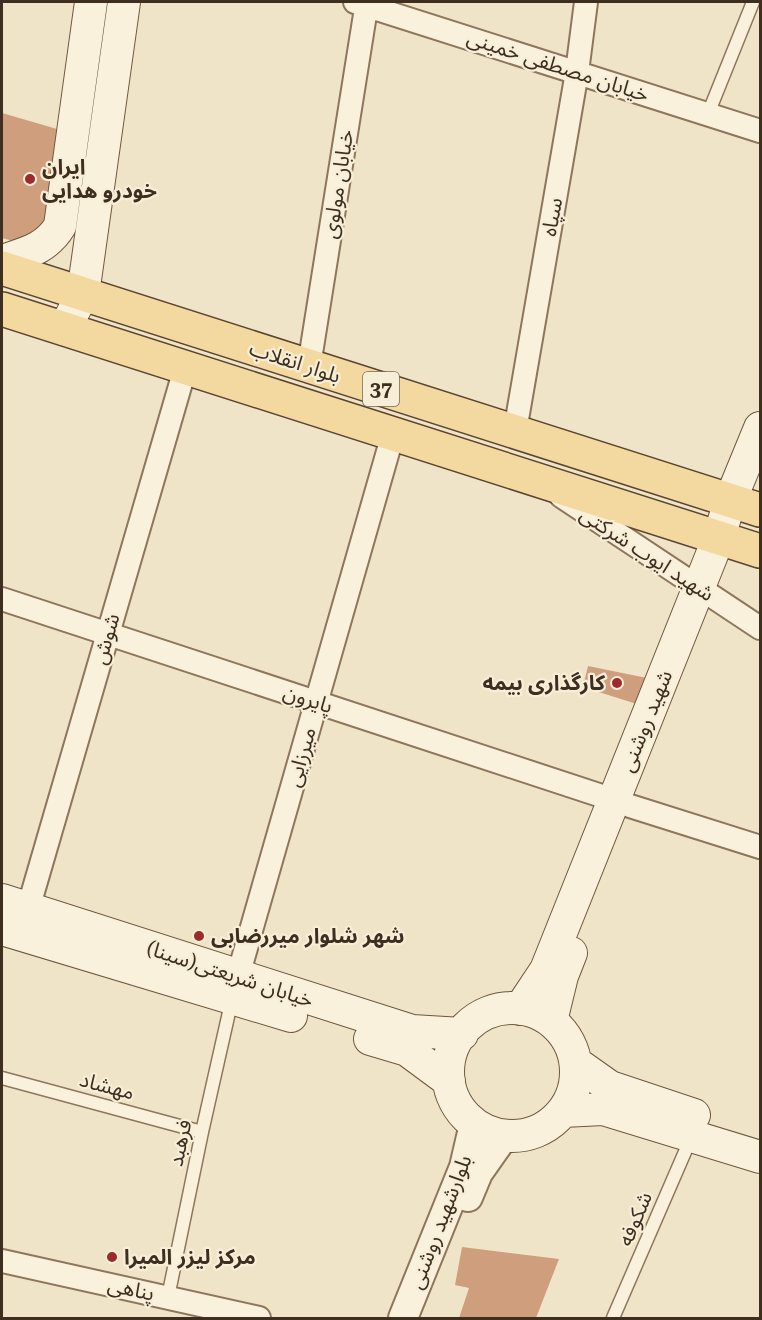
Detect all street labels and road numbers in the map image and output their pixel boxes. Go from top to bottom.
street label: خیابان مصطفی خمینی [464,25,652,107]
street label: خیابان مولوی [318,128,358,240]
street label: سپاه [537,196,568,238]
street label: بلوار انقلاب [246,336,344,388]
road number: 37 [363,372,399,406]
street label: شهید ایوب شرکتی [576,502,718,606]
street label: شوش [87,611,125,667]
street label: شهید روشنی [615,667,677,775]
street label: پایرون [280,680,336,719]
street label: میرزایی [281,724,321,790]
street label: خیابان شریعتی(سینا) [144,936,316,1012]
street label: مهشاد [77,1067,137,1105]
street label: فرهبد [163,1117,197,1169]
street label: بلوارشهید روشنی [403,1152,477,1292]
street label: شکوفه [613,1188,657,1250]
street label: پناهی [105,1272,157,1307]

